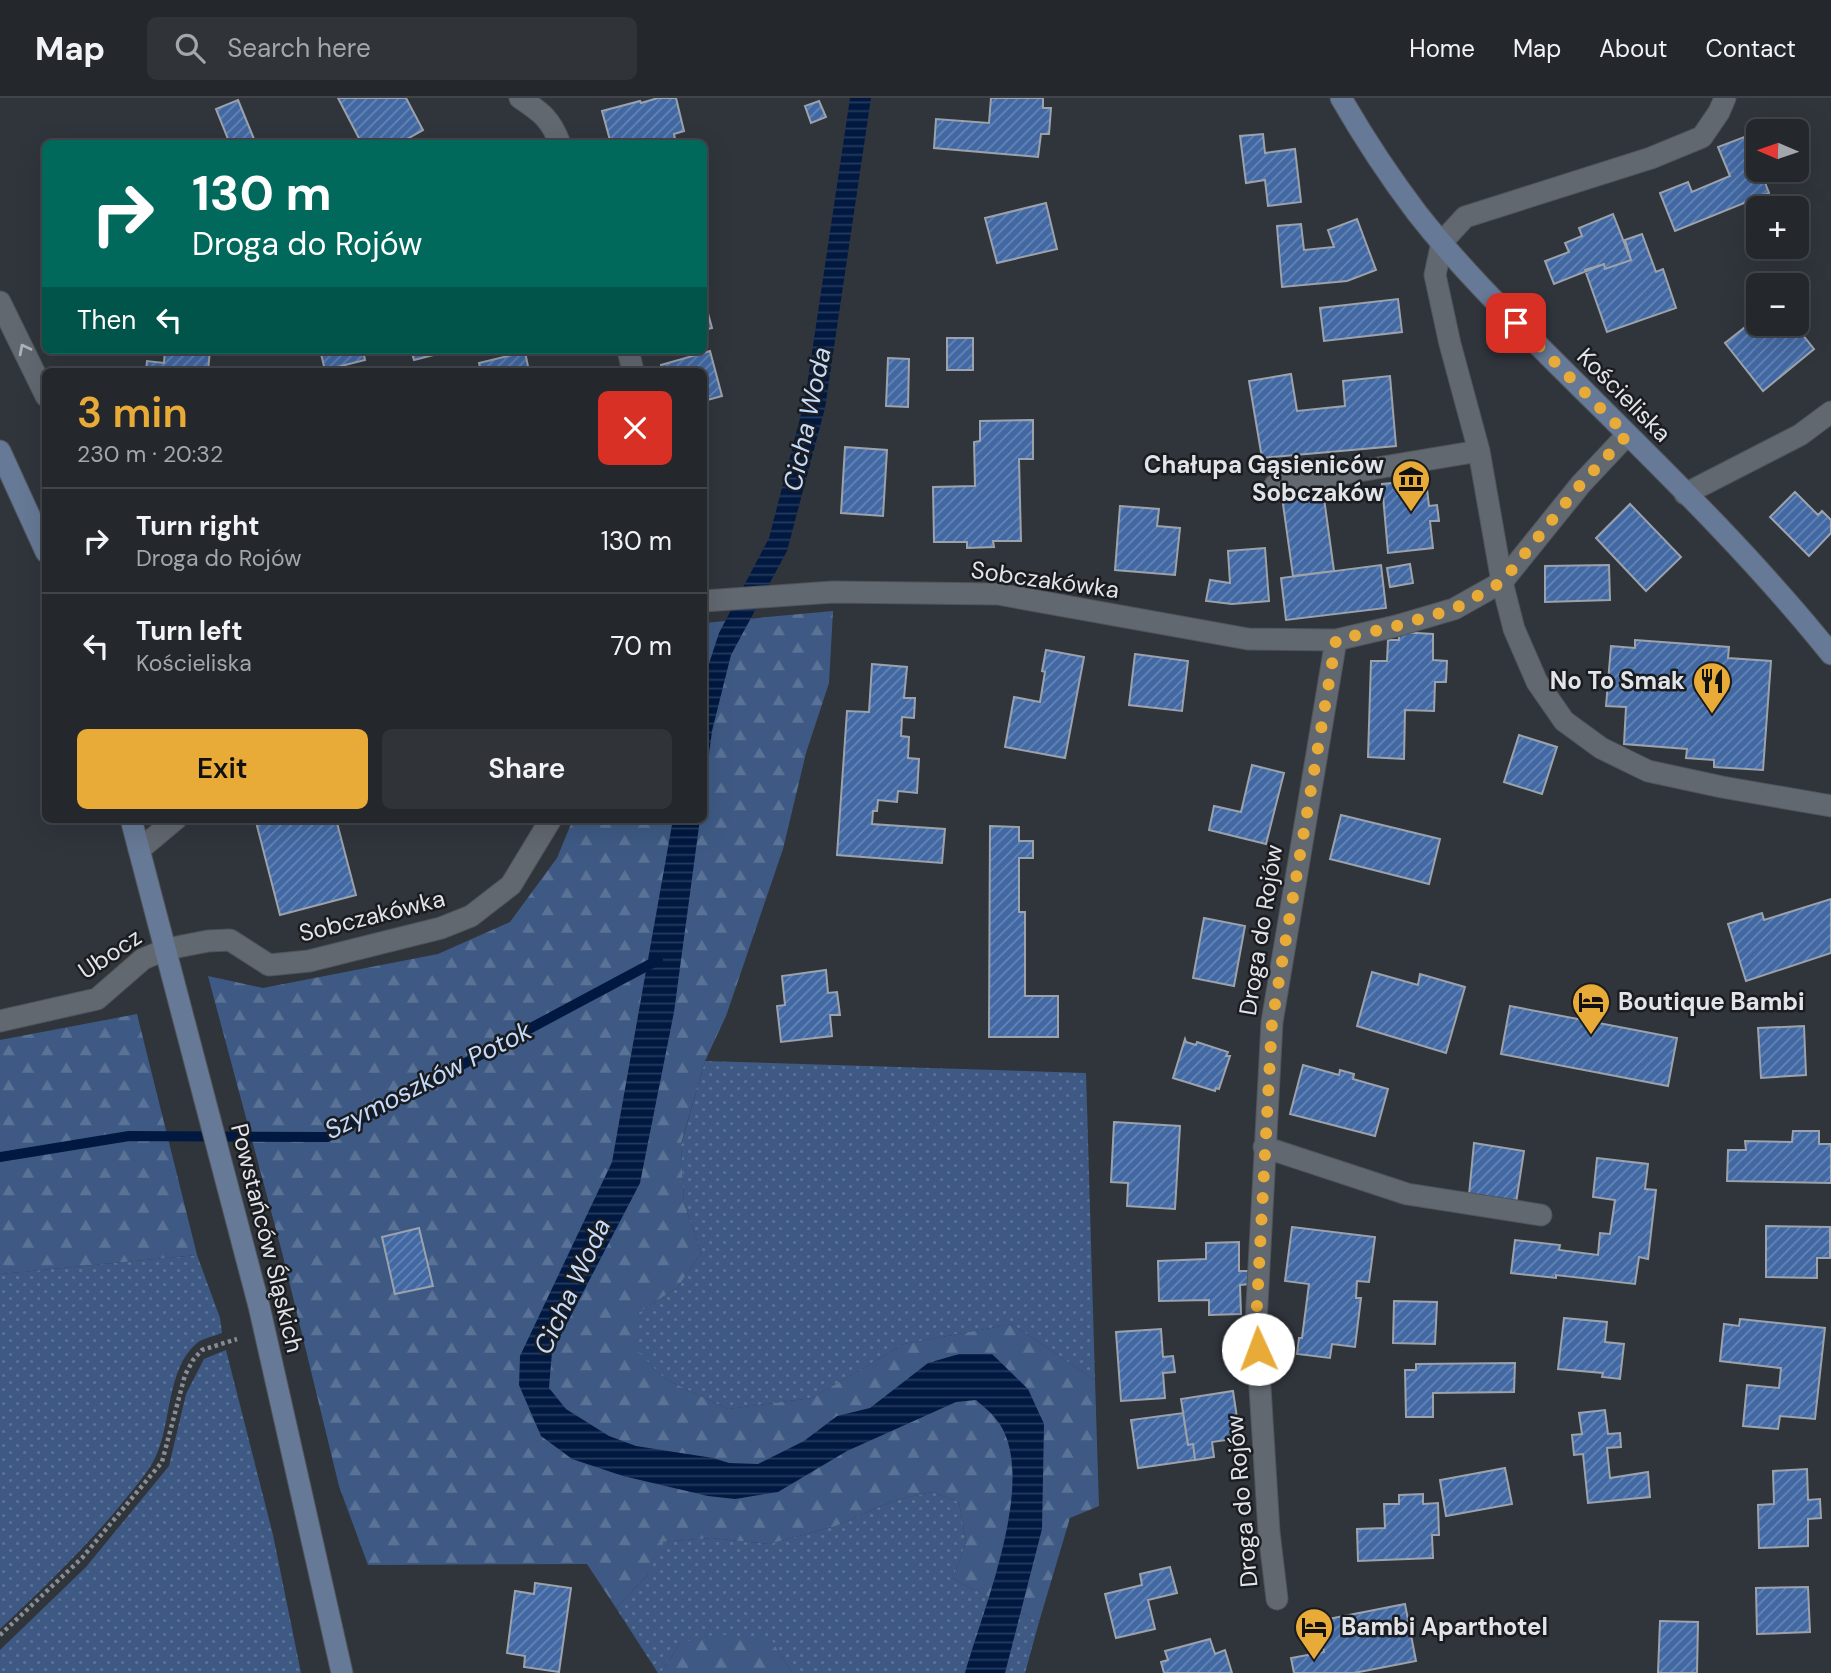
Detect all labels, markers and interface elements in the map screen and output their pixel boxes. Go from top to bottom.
search box [147,17,637,80]
text: Map [35,27,105,70]
icon: search [171,29,209,67]
text: Search here [227,31,371,65]
text: Home [1409,33,1475,64]
text: Map [1513,33,1561,64]
text: About [1599,33,1668,64]
text: Contact [1706,33,1796,64]
north arrow [1746,119,1810,182]
map controls [1746,119,1809,336]
text: 130 m [192,161,332,225]
icon: right [77,168,168,259]
button: + [1746,196,1809,259]
text: Droga do Rojów [192,223,422,265]
button: − [1746,273,1809,336]
pin [1486,293,1546,353]
icon: left [150,301,188,339]
text: Then [77,303,136,337]
icon: arrive [1497,304,1535,342]
street label: Kościeliska [1571,341,1678,448]
one-way arrow [18,344,32,356]
water label: Cicha Woda [775,344,839,494]
text: 3 min [77,385,188,440]
button: close [598,391,672,465]
text: 230 m · 20:32 [77,439,223,469]
place label: Chałupa Gąsieniców Sobczaków [1144,449,1384,508]
museum icon: Chałupa Gąsieniców Sobczaków [1390,458,1432,513]
text: Turn right [136,509,260,543]
icon: right [77,522,115,560]
text: 130 m [601,524,672,558]
text: Droga do Rojów [136,543,302,573]
street label: Sobczakówka [969,554,1121,605]
text: Turn left [136,614,243,648]
icon: left [77,627,115,665]
text: 70 m [611,629,672,663]
text: Kościeliska [136,648,252,678]
restaurant icon: No To Smak [1691,660,1733,715]
place label: No To Smak [1550,665,1685,696]
button: Exit [77,729,368,809]
button: Share [382,729,672,809]
street label: Droga do Rojów [1232,842,1289,1018]
street label: Sobczakówka [296,882,448,949]
street label: Ubocz [72,921,147,986]
hotel icon: Boutique Bambi [1570,981,1612,1036]
place label: Boutique Bambi [1618,986,1805,1017]
water label: Szymoszków Potok [319,1013,538,1147]
street label: Powstańców Śląskich [224,1120,311,1356]
water label: Cicha Woda [526,1212,618,1360]
position arrow [1221,1312,1295,1386]
street label: Droga do Rojów [1219,1414,1264,1588]
hotel icon: Bambi Aparthotel [1293,1606,1335,1661]
place label: Bambi Aparthotel [1341,1611,1548,1642]

